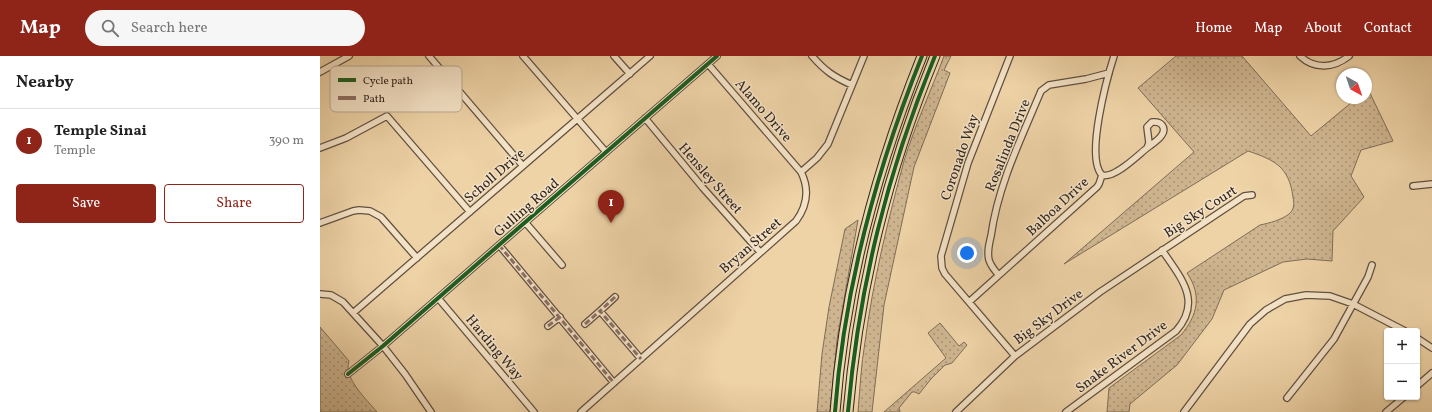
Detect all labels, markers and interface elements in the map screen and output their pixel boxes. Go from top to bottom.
search box [85,10,365,46]
text: Map [20,15,61,41]
icon: search [99,17,121,39]
text: Search here [131,18,208,39]
text: Home [1195,19,1232,38]
text: Map [1254,19,1282,38]
text: About [1304,19,1342,38]
text: Contact [1364,19,1412,38]
legend [330,66,462,112]
north arrow [1336,68,1372,104]
text: Nearby [16,71,74,94]
text: Cycle path [363,74,413,89]
street label: Alamo Drive [730,75,796,147]
text: Path [363,92,386,107]
street label: Rosalinda Drive [981,96,1036,195]
street label: Coronado Way [937,111,984,203]
text: Temple Sinai [54,121,147,142]
text: 1 [26,132,32,150]
text: 390 m [269,132,304,150]
street label: Hensley Street [674,139,746,219]
text: Temple [54,142,96,160]
street label: Scholl Drive [461,144,530,208]
street label: Balboa Drive [1023,173,1094,241]
street label: Gulling Road [490,174,564,242]
street label: Big Sky Court [1161,182,1241,243]
button: Save [16,184,156,223]
button: Share [164,184,304,223]
pin: 1 [598,190,624,223]
street label: Bryan Street [716,214,786,279]
your location [957,243,977,263]
street label: Big Sky Drive [1010,285,1088,350]
street label: Harding Way [461,311,527,385]
street label: Snake River Drive [1072,316,1172,398]
map controls [1384,328,1420,400]
button: + [1384,328,1420,364]
button: − [1384,364,1420,400]

